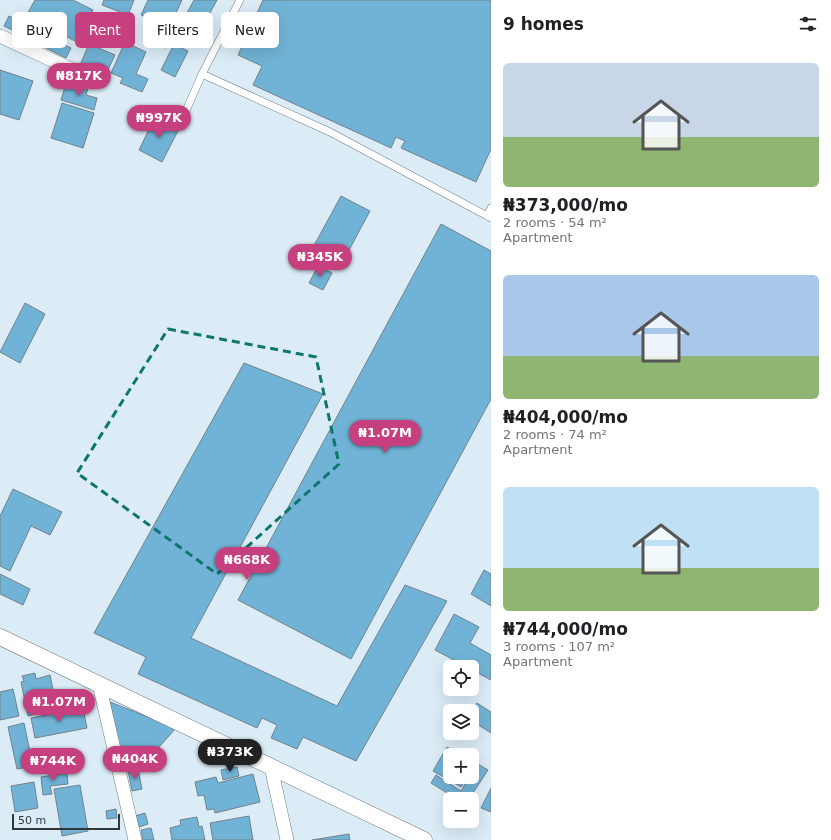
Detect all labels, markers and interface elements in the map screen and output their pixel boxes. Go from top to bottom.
chip: Buy [12,12,67,48]
chip: Rent [75,12,135,48]
chip: Filters [143,12,213,48]
chip: New [221,12,279,48]
icon: filters [797,13,819,35]
text: 9 homes [503,14,584,34]
pin: ₦817K [51,63,107,97]
text: ₦817K [56,68,102,83]
icon: home [625,89,697,161]
pin: ₦997K [131,105,187,139]
text: ₦997K [136,110,182,125]
text: ₦373,000/mo [503,195,628,215]
text: 2 rooms · 54 m² [503,215,607,230]
text: Apartment [503,230,573,245]
pin: ₦345K [292,244,348,278]
text: ₦345K [297,249,343,264]
icon: home [625,301,697,373]
text: ₦404,000/mo [503,407,628,427]
pin: ₦1.07M [352,420,418,454]
text: ₦1.07M [358,425,412,440]
text: 2 rooms · 74 m² [503,427,607,442]
text: Apartment [503,442,573,457]
icon: home [625,513,697,585]
pin: ₦668K [219,547,275,581]
text: ₦668K [224,552,270,567]
text: ₦744,000/mo [503,619,628,639]
text: 3 rooms · 107 m² [503,639,615,654]
text: Apartment [503,654,573,669]
map controls [443,660,479,828]
button: locate [443,660,479,696]
pin: ₦1.07M [26,689,92,723]
text: ₦1.07M [32,694,86,709]
button: layers [443,704,479,740]
pin: ₦373K [202,739,258,773]
text: ₦373K [207,744,253,759]
pin: ₦404K [107,746,163,780]
pin: ₦744K [25,748,81,782]
button: + [443,748,479,784]
text: ₦404K [112,751,158,766]
text: ₦744K [30,753,76,768]
button: − [443,792,479,828]
scale bar [12,812,120,831]
text: 50 m [18,814,46,827]

